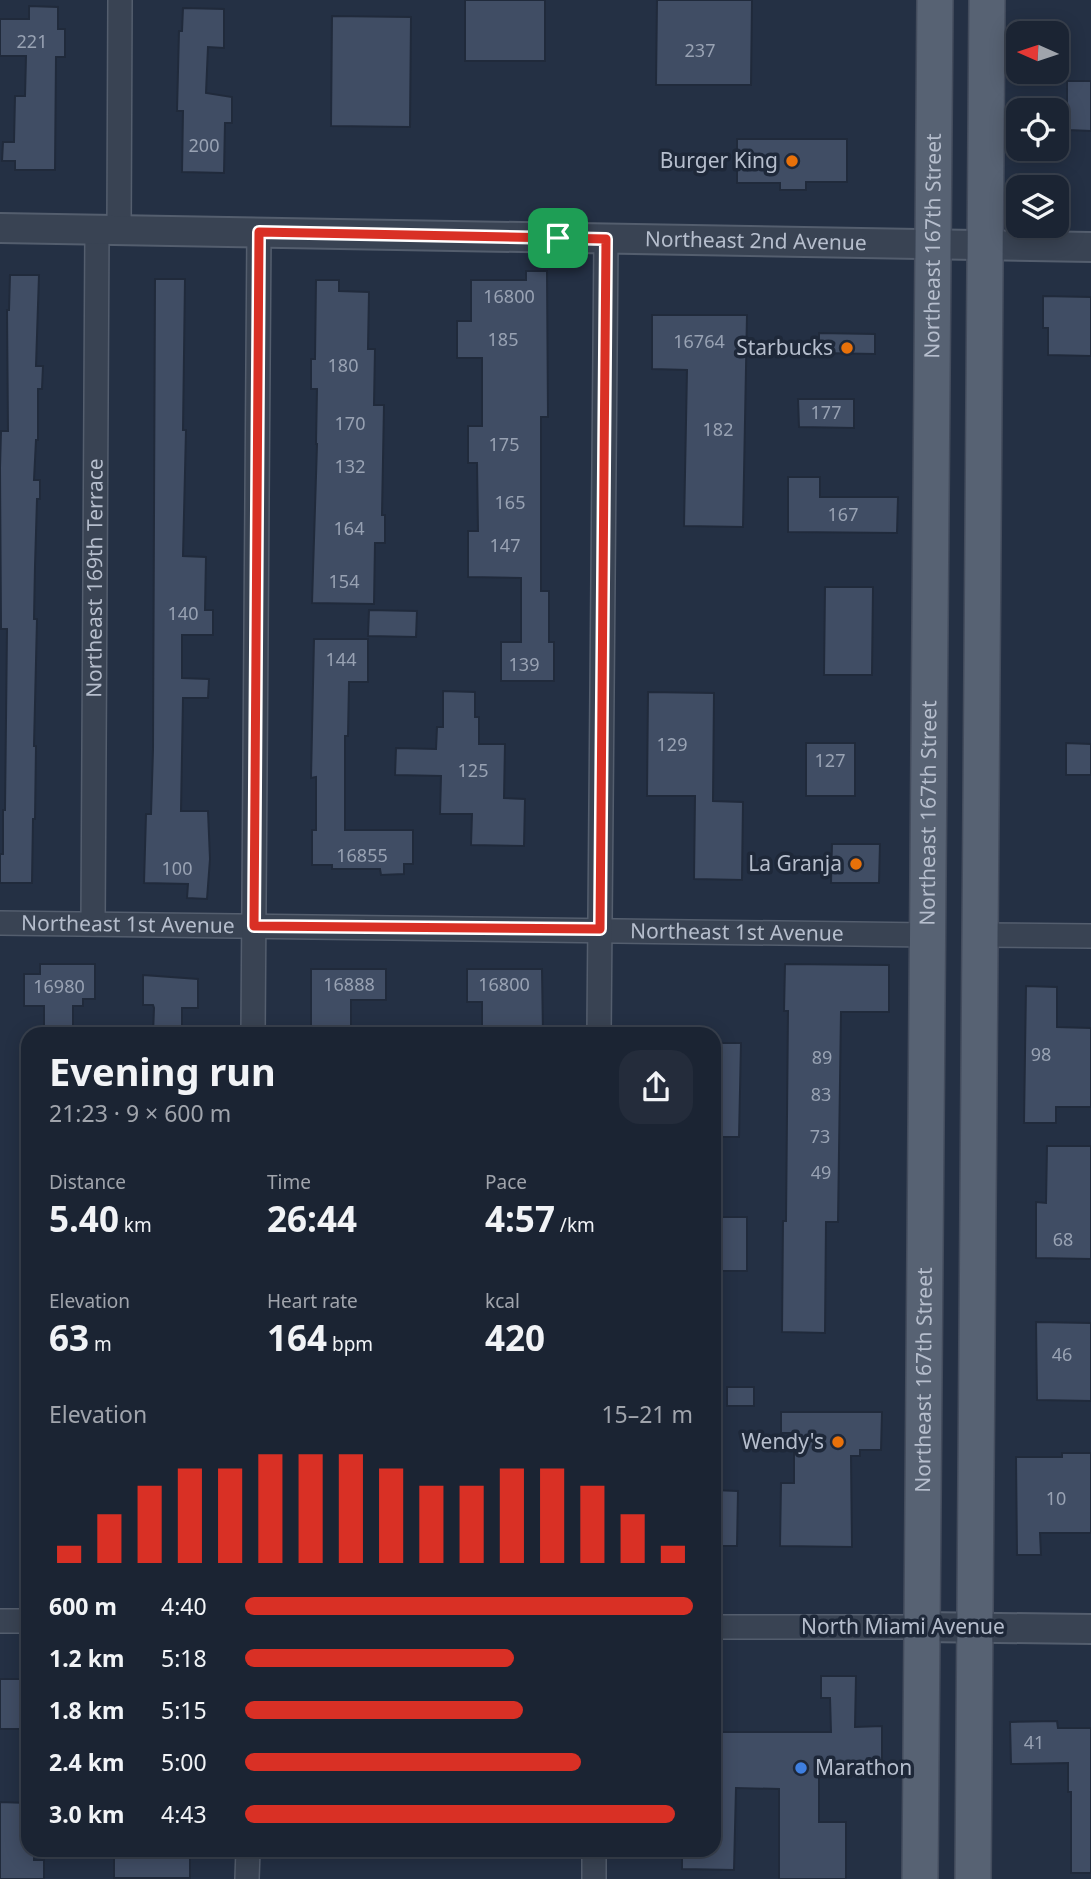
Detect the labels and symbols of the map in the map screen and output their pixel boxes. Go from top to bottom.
north arrow [1006,21,1069,84]
house number: 221 [17,29,47,53]
house number: 237 [685,38,715,62]
house number: 200 [189,133,219,157]
street label: Northeast 167th Street [917,133,947,359]
place label: Burger King [660,146,778,174]
marker: Burger King [784,153,800,169]
pin [528,208,588,268]
street label: Northeast 2nd Avenue [645,224,867,256]
house number: 16800 [483,284,535,308]
house number: 185 [488,327,518,351]
house number: 16764 [673,329,725,353]
place label: Starbucks [736,333,833,361]
marker: Starbucks [839,340,855,356]
house number: 180 [328,353,358,377]
house number: 177 [811,400,841,424]
house number: 170 [335,411,365,435]
house number: 182 [703,417,733,441]
house number: 175 [489,432,519,456]
house number: 132 [335,454,365,478]
street label: Northeast 169th Terrace [79,458,109,698]
house number: 165 [495,490,525,514]
house number: 167 [828,502,858,526]
house number: 164 [334,516,364,540]
house number: 147 [490,533,520,557]
house number: 154 [329,569,359,593]
house number: 140 [168,601,198,625]
house number: 144 [326,647,356,671]
house number: 139 [509,652,539,676]
street label: Northeast 167th Street [913,700,942,926]
house number: 129 [657,732,687,756]
house number: 127 [815,748,845,772]
house number: 125 [458,758,488,782]
house number: 16855 [336,843,388,867]
place label: La Granja [748,849,842,877]
house number: 100 [162,856,192,880]
marker: La Granja [848,856,864,872]
street label: Northeast 1st Avenue [21,908,235,939]
street label: Northeast 1st Avenue [630,916,844,947]
house number: 16888 [323,972,375,996]
house number: 16800 [478,972,530,996]
house number: 16980 [33,974,85,998]
house number: 98 [1031,1042,1051,1066]
house number: 89 [812,1045,832,1069]
house number: 83 [811,1082,831,1106]
house number: 73 [810,1124,830,1148]
house number: 49 [811,1160,831,1184]
house number: 68 [1053,1227,1073,1251]
street label: Northeast 167th Street [908,1267,938,1493]
house number: 46 [1052,1342,1072,1366]
place label: Wendy's [741,1427,824,1455]
marker: Wendy's [830,1434,846,1450]
house number: 10 [1046,1486,1066,1510]
street label: North Miami Avenue [801,1612,1005,1640]
house number: 41 [1024,1730,1044,1754]
place label: Marathon [815,1753,912,1781]
marker: Marathon [793,1760,809,1776]

